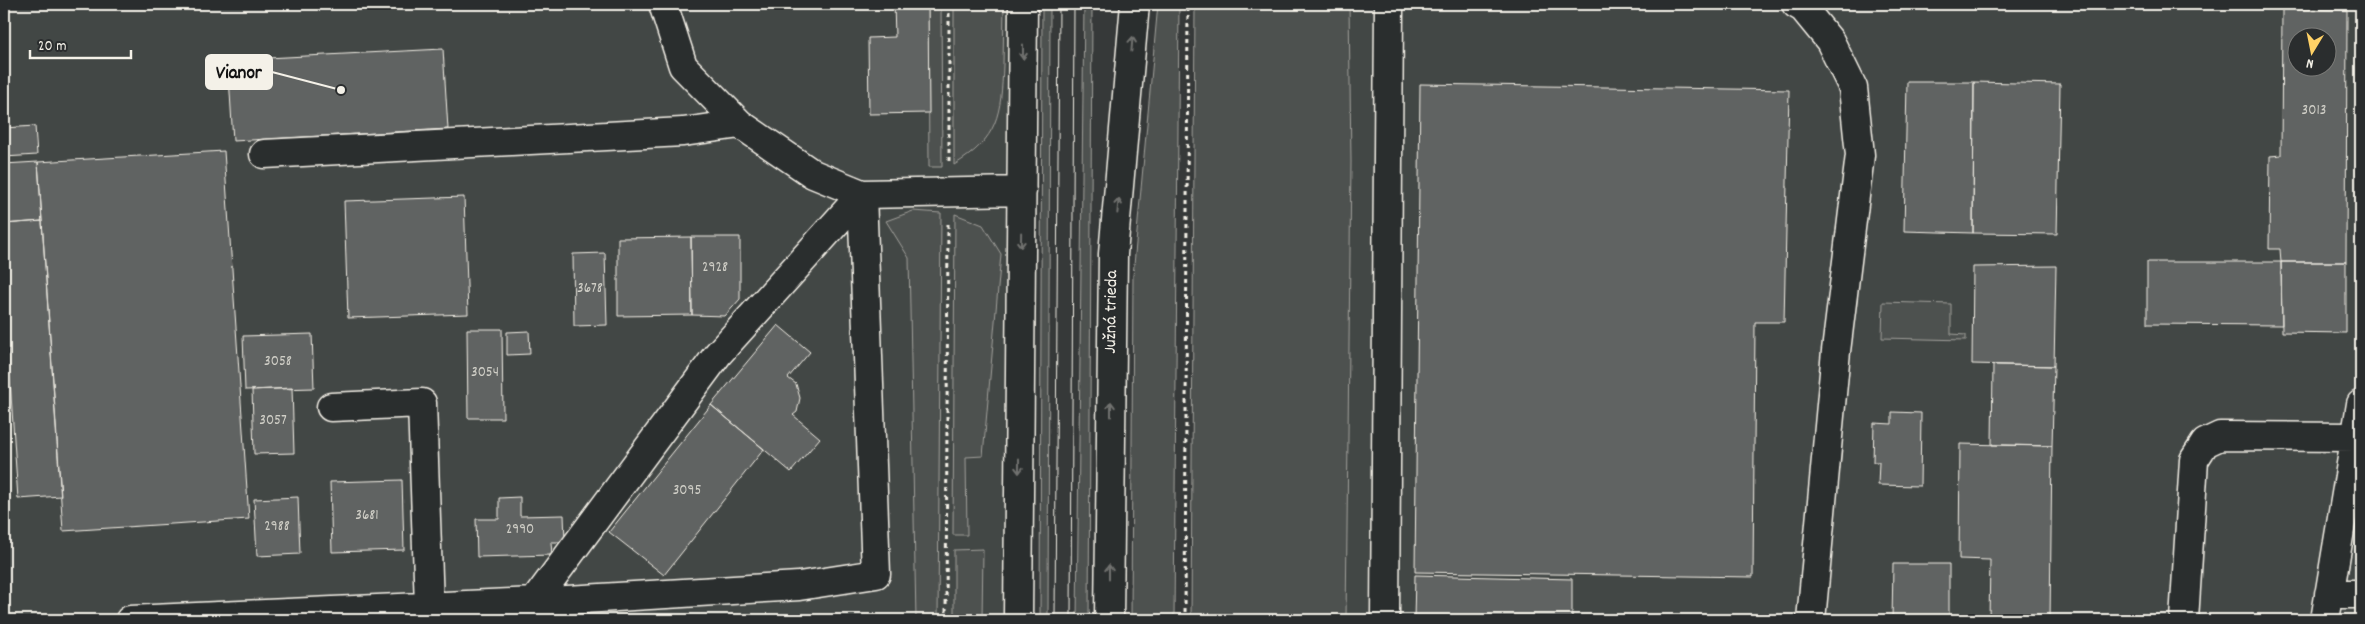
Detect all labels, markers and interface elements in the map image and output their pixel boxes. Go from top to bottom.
scale bar [30,28,131,60]
north arrow [2288,28,2338,78]
text: 20 m [38,36,66,58]
one-way arrow [1127,36,1137,52]
one-way arrow [1018,44,1028,60]
text: N [2305,52,2315,73]
callout: Vianor [206,55,272,89]
text: Vianor [216,61,263,88]
house number: 3013 [2302,100,2326,122]
one-way arrow [1113,198,1122,214]
one-way arrow [1016,232,1026,248]
house number: 2928 [702,257,728,279]
street label: Južná trieda [1099,270,1125,354]
house number: 3678 [577,278,603,300]
house number: 3058 [264,351,292,373]
house number: 3054 [471,362,499,384]
one-way arrow [1106,401,1116,418]
house number: 3057 [259,410,287,432]
one-way arrow [1014,458,1024,474]
house number: 3095 [673,480,701,502]
house number: 3681 [355,505,379,527]
house number: 2988 [264,516,290,538]
house number: 2990 [506,519,534,541]
one-way arrow [1104,564,1114,580]

